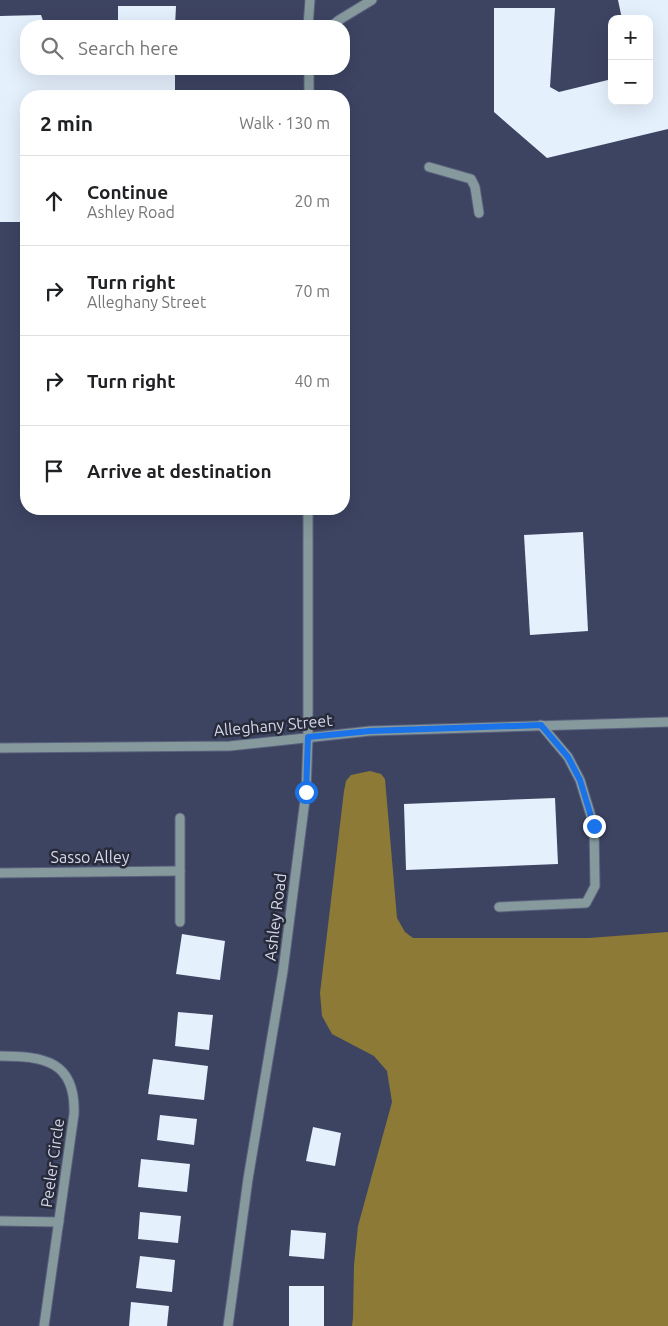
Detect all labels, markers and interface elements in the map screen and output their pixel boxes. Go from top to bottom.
map controls [608,15,653,105]
button: + [608,15,653,60]
search box [20,20,350,75]
icon: search [38,34,66,62]
text: Search here [78,37,178,59]
button: − [608,60,653,105]
text: 2 min [40,111,93,135]
text: Walk · 130 m [239,114,330,132]
text: Continue [87,181,168,203]
icon: ahead [40,187,68,215]
text: 20 m [294,192,330,210]
text: Ashley Road [87,203,175,221]
text: Turn right [87,271,175,293]
icon: right [40,277,68,305]
text: 70 m [294,282,330,300]
text: Alleghany Street [87,293,206,311]
icon: right [40,367,68,395]
text: Turn right [87,370,175,392]
text: 40 m [294,372,330,390]
icon: arrive [40,457,68,485]
text: Arrive at destination [87,460,272,482]
street label: Alleghany Street [213,711,334,739]
route start [295,781,318,804]
route end [583,815,606,838]
street label: Sasso Alley [51,848,130,866]
street label: Ashley Road [261,872,289,962]
street label: Peeler Circle [37,1117,67,1209]

